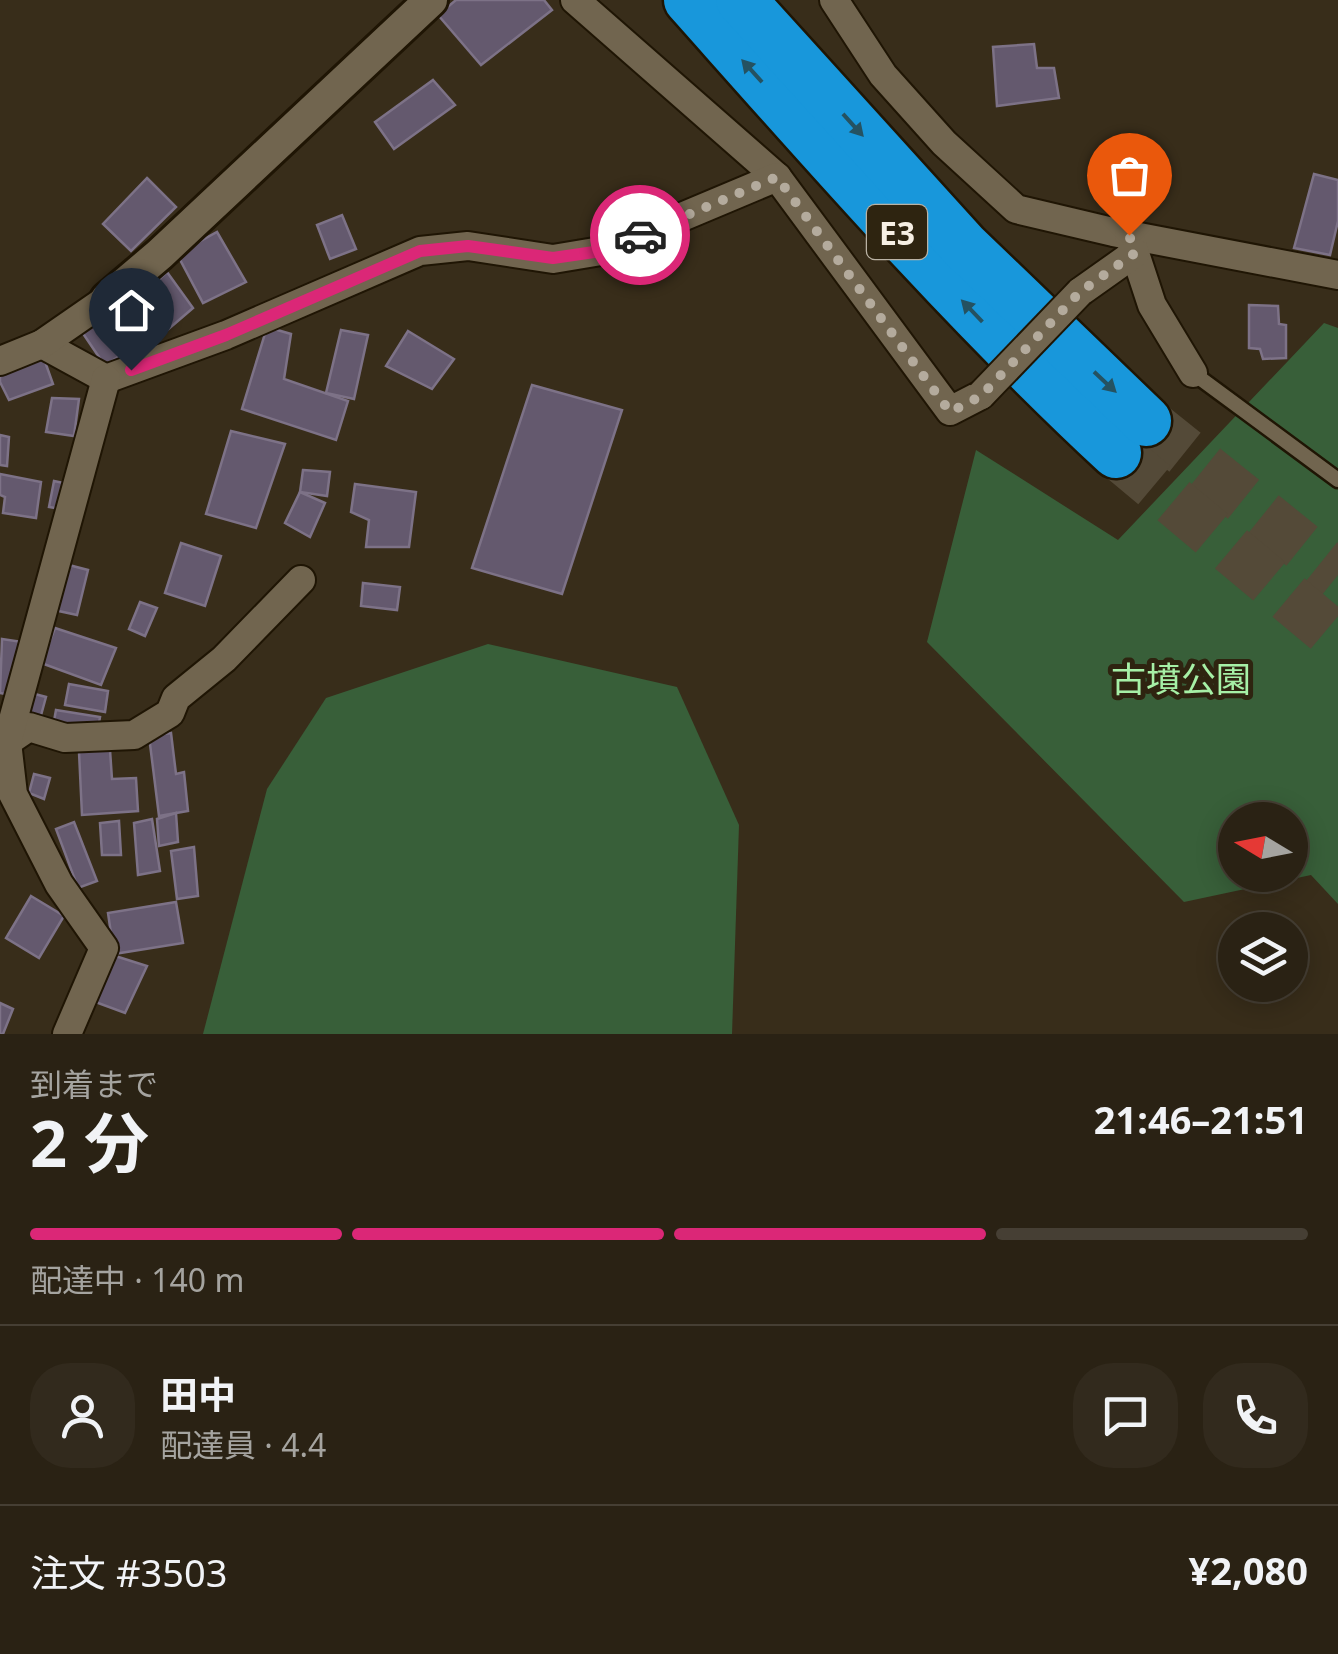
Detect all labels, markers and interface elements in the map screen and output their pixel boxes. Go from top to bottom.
one-way arrow [742,59,764,84]
one-way arrow [841,113,864,137]
pin [1087,133,1172,236]
icon: bag [1102,148,1157,203]
courier [590,185,690,285]
road number: E3 [867,205,927,259]
icon: car [613,208,668,263]
pin [89,268,174,371]
icon: home [104,283,159,338]
one-way arrow [961,299,984,323]
one-way arrow [1093,370,1117,393]
park label: 古墳公園 [1111,655,1251,702]
north arrow [1218,802,1308,892]
map controls [1218,802,1308,1002]
button: layers [1218,912,1308,1002]
text: 到着まで [30,1062,158,1105]
text: 21:46–21:51 [1094,1093,1308,1145]
text: 2 分 [30,1098,149,1186]
text: 配達中 · 140 m [30,1258,244,1301]
button: person [30,1363,135,1468]
button: chat [1073,1363,1178,1468]
button: phone [1203,1363,1308,1468]
text: 田中 [160,1368,236,1420]
text: 配達員 · 4.4 [160,1423,326,1466]
text: ¥2,080 [1188,1544,1308,1596]
text: 注文 #3503 [30,1546,227,1598]

